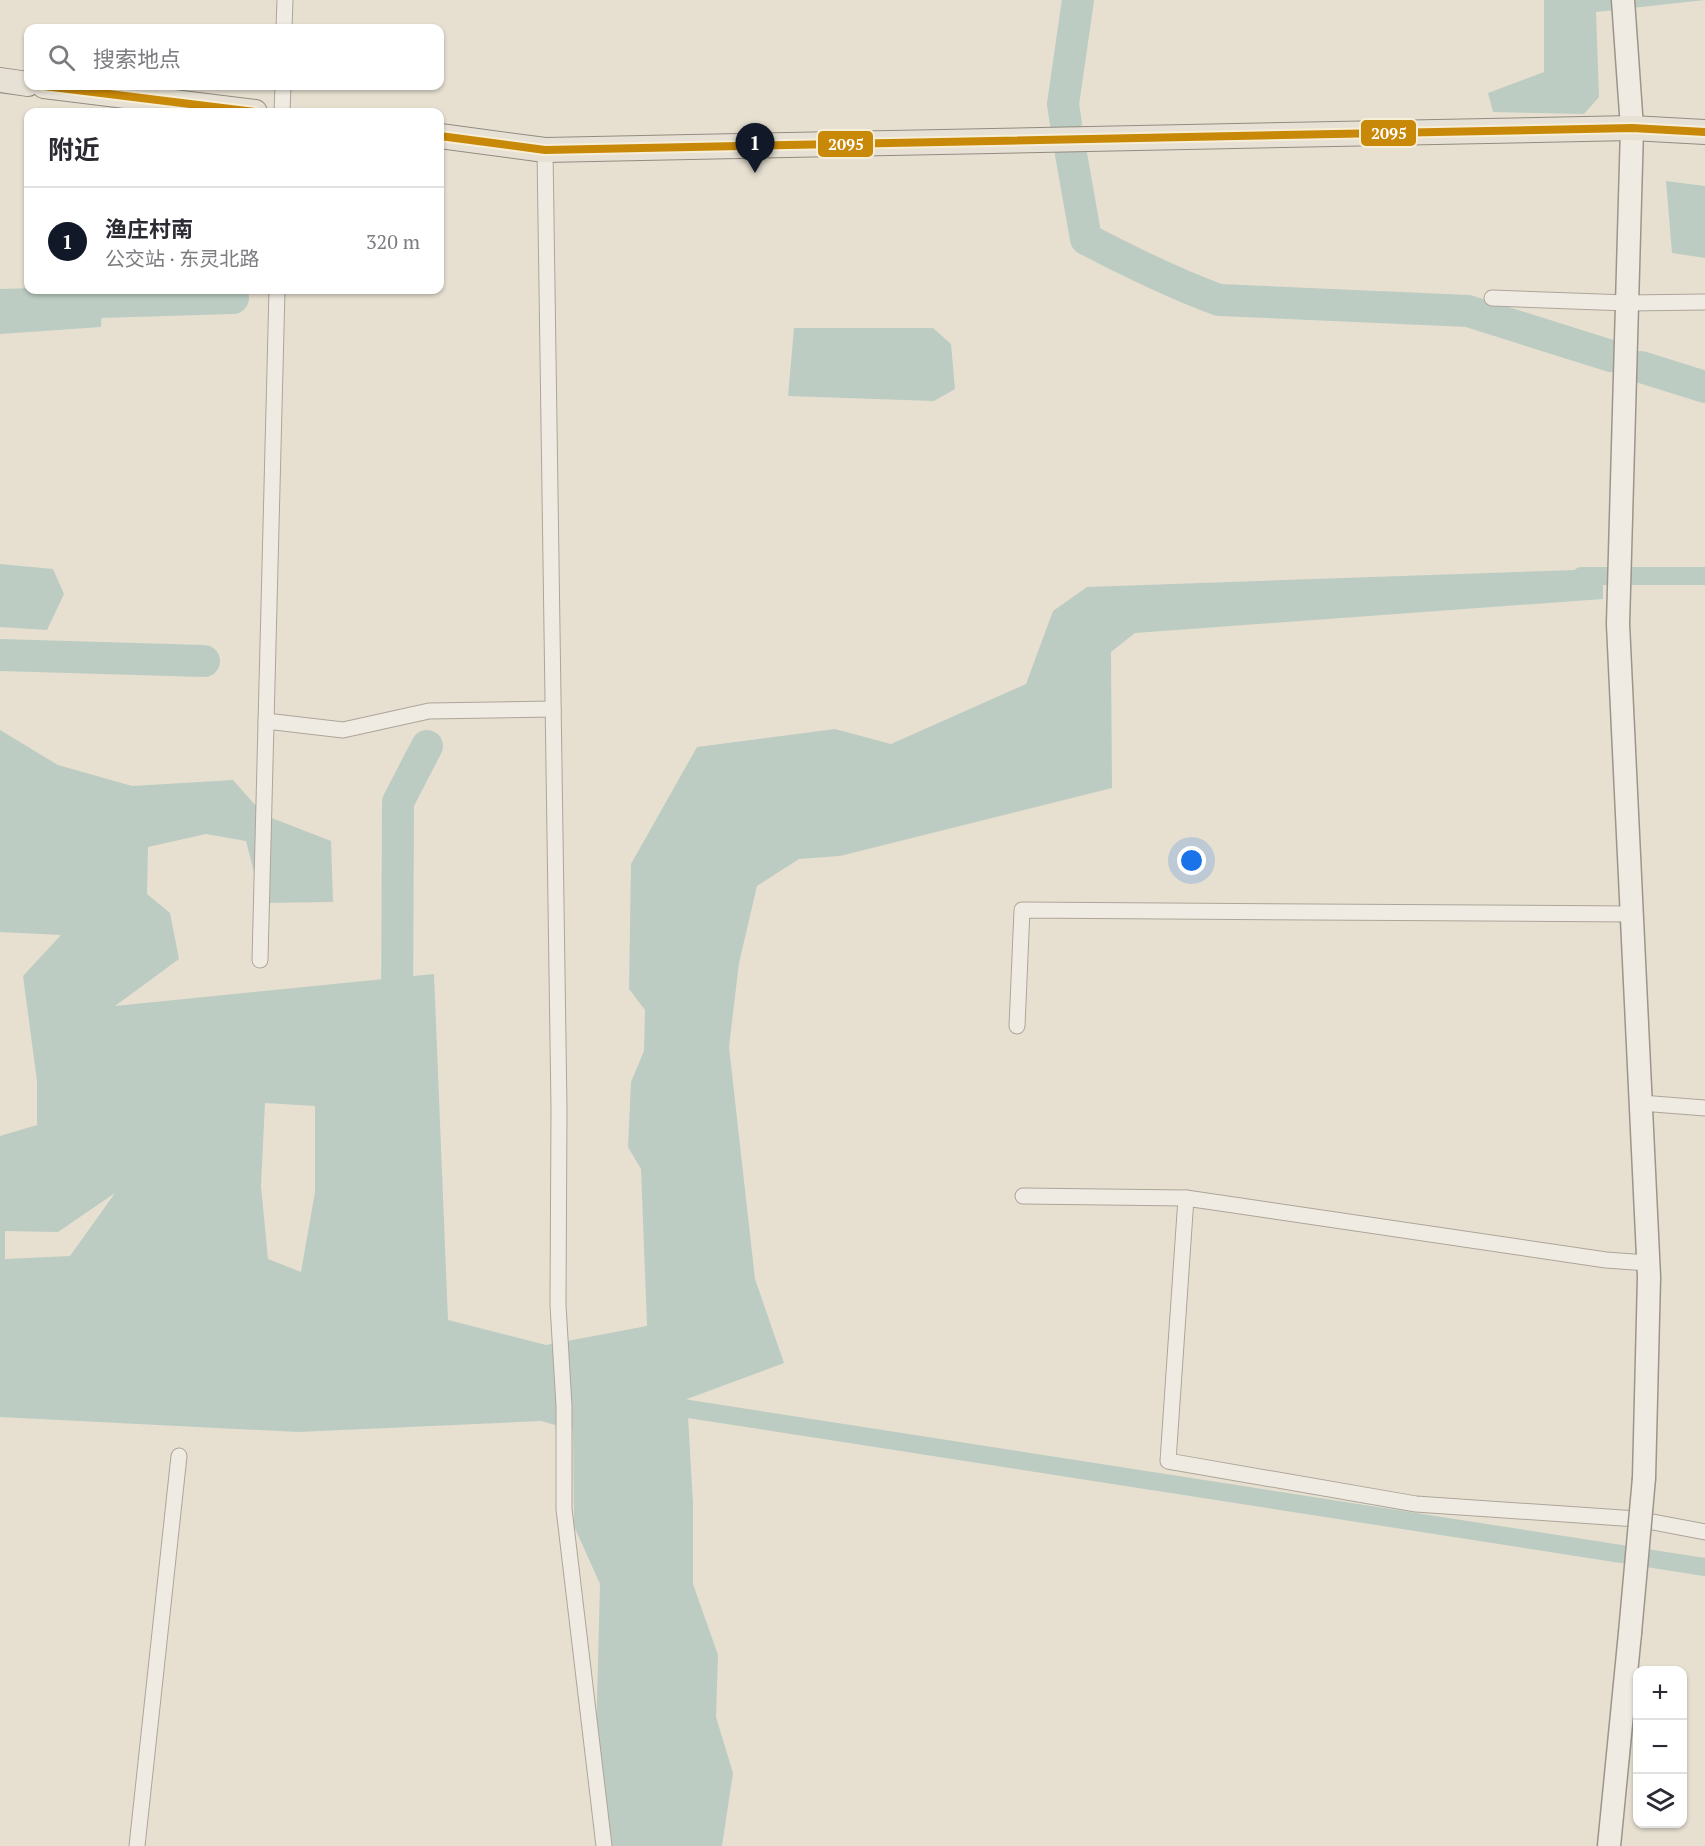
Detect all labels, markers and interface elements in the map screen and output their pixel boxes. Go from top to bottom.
search box [24,24,444,90]
icon: search [45,41,78,74]
text: 搜索地点 [93,44,181,73]
line badge: 2095 [1360,119,1417,147]
text: 2095 [1371,122,1407,144]
pin: 1 [736,124,774,173]
line badge: 2095 [817,130,874,158]
text: 附近 [48,132,100,166]
text: 2095 [828,133,864,155]
text: 渔庄村南 [105,214,193,243]
text: 1 [62,228,73,255]
text: 320 m [366,228,420,255]
text: 公交站 · 东灵北路 [105,245,260,272]
your location [1177,846,1206,875]
map controls [1633,1666,1687,1828]
button: + [1633,1666,1687,1720]
button: − [1633,1720,1687,1774]
button: layers [1633,1774,1687,1828]

